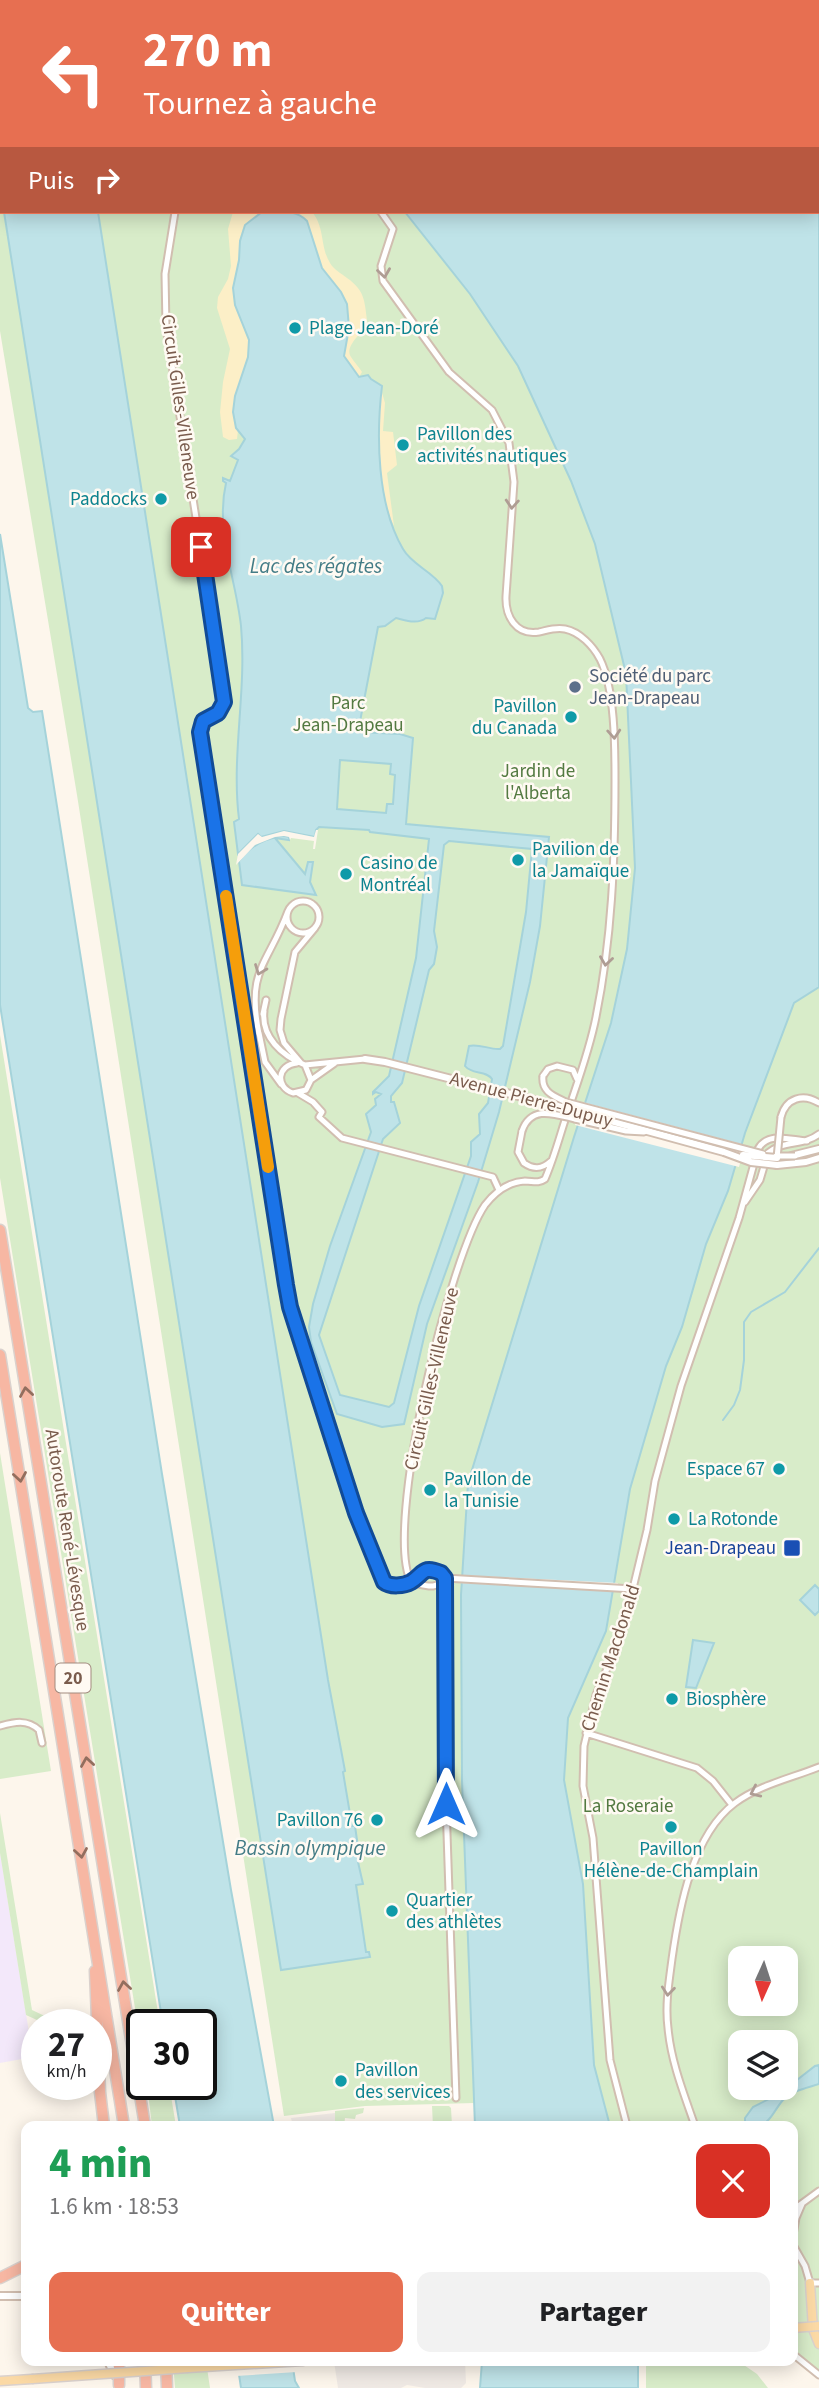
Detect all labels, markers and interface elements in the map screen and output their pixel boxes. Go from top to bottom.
text: 270 m [143,16,272,86]
icon: left [28,28,119,119]
text: Tournez à gauche [143,81,377,127]
icon: right [88,161,126,199]
text: Puis [28,162,74,199]
one-way arrow [376,268,391,279]
street label: Circuit Gilles-Villeneuve [154,313,206,501]
place label: Plage Jean-Doré [309,315,439,342]
marker: Plage Jean-Doré [287,320,303,336]
place label: Pavillon des activités nautiques [417,421,567,470]
marker: Pavillon des activités nautiques [395,437,411,453]
place label: Paddocks [70,486,147,513]
marker: Paddocks [153,491,169,507]
one-way arrow [505,499,520,510]
pin [171,517,231,577]
icon: arrive [182,528,220,566]
water label: Lac des régates [250,551,382,581]
place label: Société du parc Jean-Drapeau [589,663,711,712]
marker: Société du parc Jean-Drapeau [567,679,583,695]
park label: Parc Jean-Drapeau [292,690,404,739]
place label: Pavillon du Canada [472,693,557,742]
marker: Pavillon du Canada [563,709,579,725]
one-way arrow [606,729,621,740]
park label: Jardin de l'Alberta [501,758,575,807]
place label: Pavilion de la Jamaïque [532,836,629,885]
place label: Casino de Montréal [360,850,438,899]
marker: Pavilion de la Jamaïque [510,852,526,868]
marker: Casino de Montréal [338,866,354,882]
one-way arrow [599,955,614,967]
one-way arrow [255,963,269,975]
street label: Avenue Pierre-Dupuy [447,1065,616,1135]
street label: Circuit Gilles-Villeneuve [398,1285,466,1473]
one-way arrow [19,1386,34,1398]
street label: Autoroute René-Lévesque [38,1427,96,1633]
place label: Espace 67 [687,1456,765,1483]
marker: Espace 67 [771,1461,787,1477]
place label: Pavillon de la Tunisie [444,1466,531,1515]
one-way arrow [12,1471,27,1483]
marker: Pavillon de la Tunisie [422,1482,438,1498]
place label: La Rotonde [688,1506,778,1533]
marker: La Rotonde [666,1511,682,1527]
place label: Jean-Drapeau [665,1535,776,1562]
marker: Jean-Drapeau [782,1538,802,1558]
street label: Chemin Macdonald [575,1581,647,1735]
road number: 20 [56,1664,90,1693]
place label: Biosphère [686,1686,766,1713]
marker: Biosphère [664,1691,680,1707]
one-way arrow [80,1756,95,1767]
position arrow [409,1767,483,1841]
one-way arrow [750,1784,763,1798]
park label: La Roseraie [583,1793,673,1820]
place label: Pavillon 76 [277,1807,363,1834]
marker: Pavillon 76 [369,1812,385,1828]
marker: Pavillon Hélène-de-Champlain [663,1819,679,1835]
water label: Bassin olympique [235,1833,385,1863]
place label: Pavillon Hélène-de-Champlain [584,1836,758,1885]
one-way arrow [73,1847,88,1859]
place label: Quartier des athlètes [406,1887,501,1936]
marker: Quartier des athlètes [384,1903,400,1919]
north arrow [728,1946,798,2016]
map controls [728,1946,798,2100]
one-way arrow [117,1980,132,1992]
one-way arrow [661,1986,676,1997]
speed limit sign: 30 [126,2009,217,2100]
text: 27 [48,2020,85,2070]
button: layers [728,2030,798,2100]
place label: Pavillon des services [355,2057,450,2106]
text: km/h [47,2059,86,2084]
marker: Pavillon des services [333,2073,349,2089]
text: 4 min [49,2134,152,2194]
button: close [696,2144,770,2218]
text: 1.6 km · 18:53 [49,2190,179,2223]
button: Quitter [49,2272,403,2352]
button: Partager [417,2272,770,2352]

